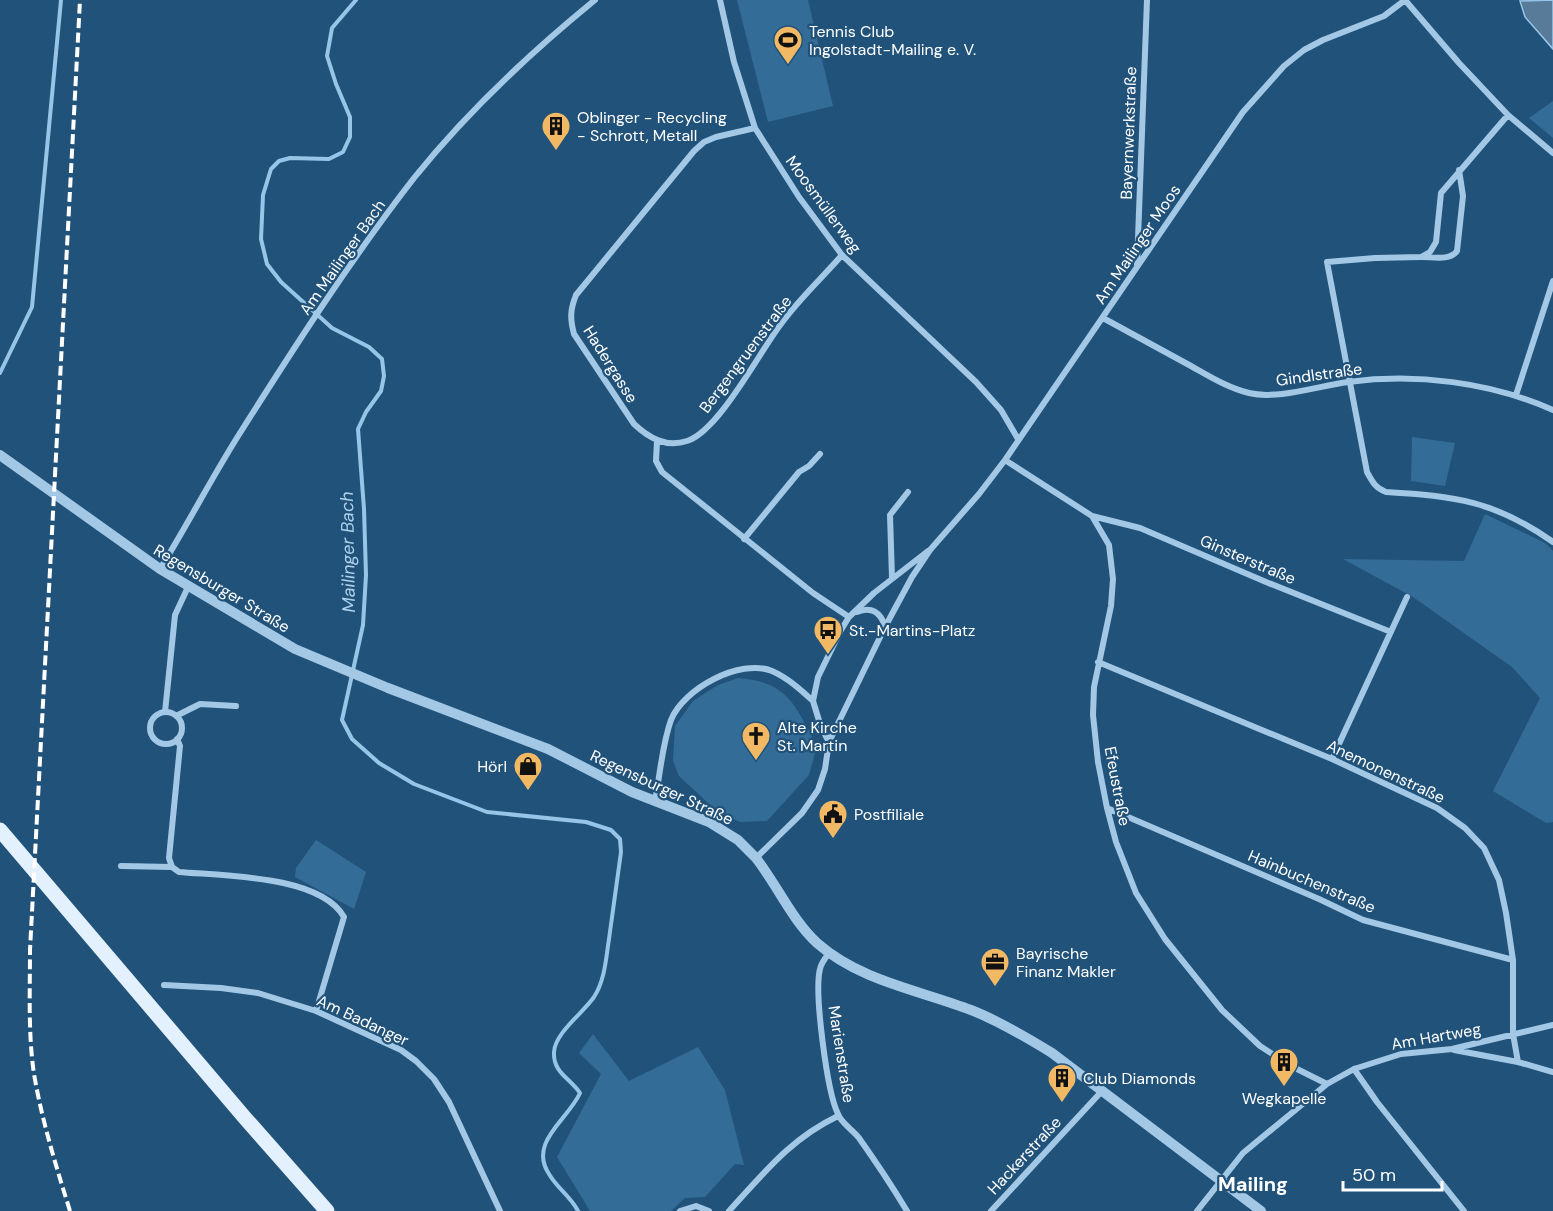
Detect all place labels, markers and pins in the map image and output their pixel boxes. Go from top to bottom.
place label: Tennis Club Ingolstadt-Mailing e. V. [809,21,976,60]
sports icon: Tennis Club Ingolstadt-Mailing e. V. [772,24,804,66]
place label: Oblinger - Recycling - Schrott, Metall [577,107,727,146]
building icon: Oblinger - Recycling - Schrott, Metall [540,110,572,152]
bus stop icon: St.-Martins-Platz [812,614,844,656]
place label: St.-Martins-Platz [849,620,975,641]
place label: Alte Kirche St. Martin [777,717,857,756]
church icon: Alte Kirche St. Martin [740,720,772,762]
shop icon: Hörl [512,750,544,792]
place label: Hörl [477,756,507,777]
public building icon: Postfiliale [817,798,849,840]
place label: Postfiliale [854,804,924,825]
place label: Bayrische Finanz Makler [1016,943,1116,982]
office icon: Bayrische Finanz Makler [979,946,1011,988]
building icon: Wegkapelle [1268,1046,1300,1088]
building icon: Club Diamonds [1046,1062,1078,1104]
place label: Club Diamonds [1083,1068,1196,1089]
place label: Wegkapelle [1242,1088,1326,1109]

